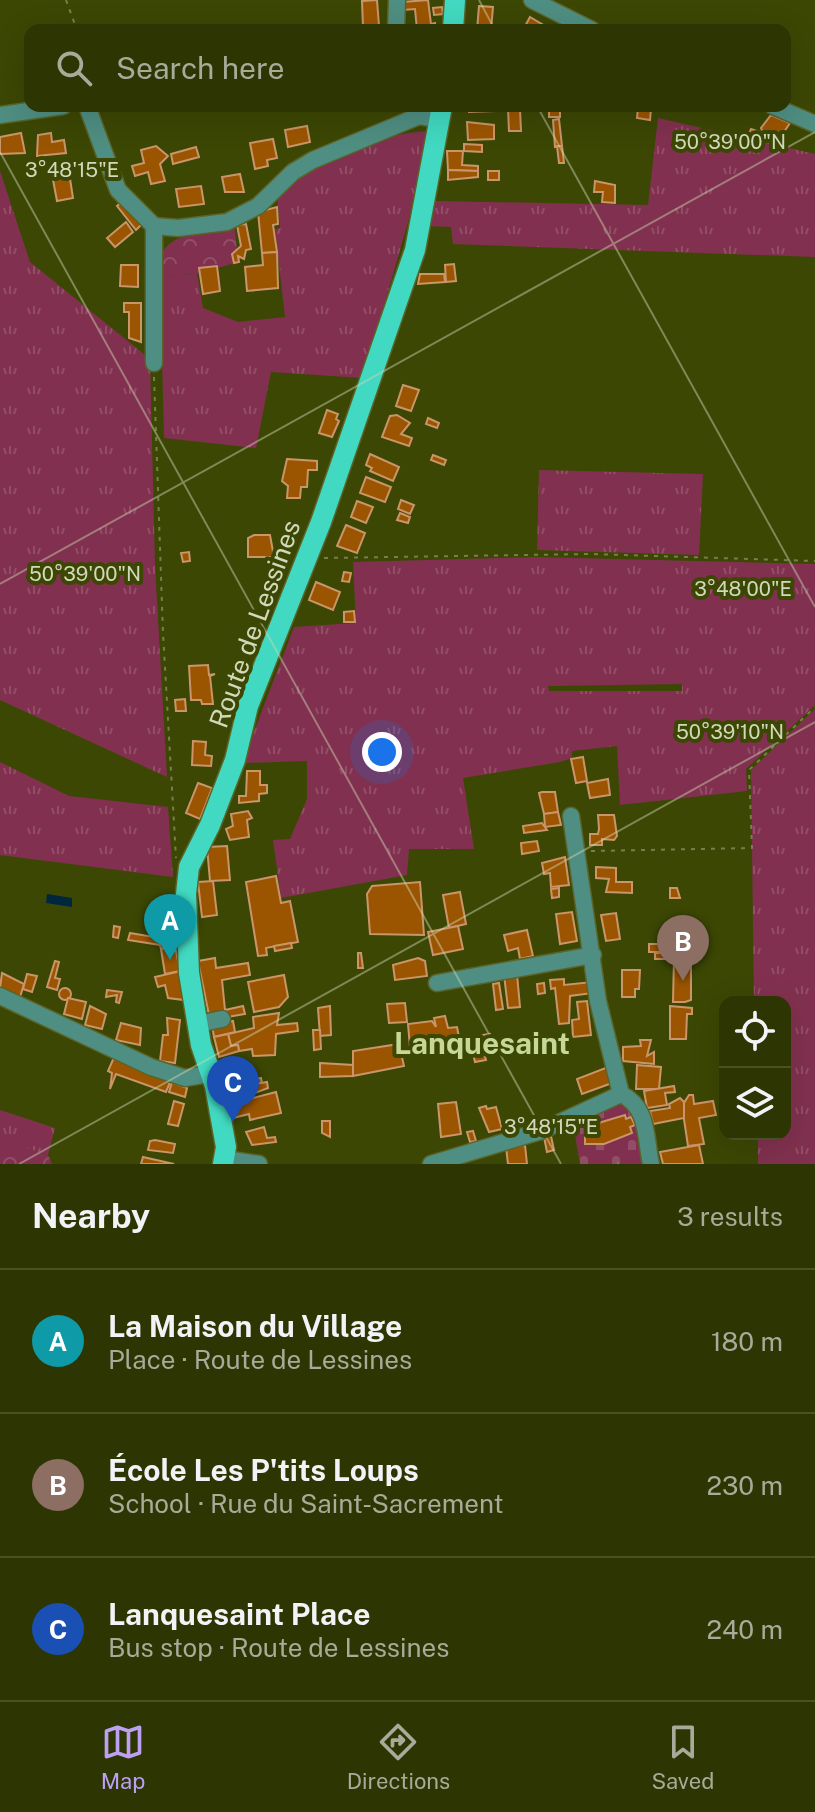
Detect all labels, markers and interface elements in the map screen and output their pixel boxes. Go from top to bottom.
search box [24,24,791,112]
icon: search [52,46,96,90]
text: Search here [116,50,284,86]
text: 50°39'00"N [674,130,786,154]
text: 3°48'15"E [25,158,119,182]
street label: Route de Lessines [203,516,306,732]
text: 50°39'00"N [29,562,141,586]
text: 3°48'00"E [694,577,792,601]
text: 50°39'10"N [676,720,784,744]
your location [362,732,402,772]
pin: A [144,894,196,960]
pin: B [657,915,709,981]
map controls [719,996,791,1140]
button: locate [719,996,791,1068]
district label: Lanquesaint [394,1025,570,1061]
pin: C [207,1056,259,1122]
button: layers [719,1068,791,1140]
text: 3°48'15"E [504,1115,598,1139]
text: Nearby [32,1196,150,1236]
text: 3 results [677,1201,783,1232]
text: La Maison du Village [108,1308,402,1344]
text: A [49,1326,67,1357]
text: 180 m [711,1326,783,1357]
text: Place · Route de Lessines [108,1344,412,1375]
text: École Les P'tits Loups [108,1452,419,1488]
text: B [49,1470,67,1501]
text: 230 m [707,1470,783,1501]
text: School · Rue du Saint-Sacrement [108,1488,504,1519]
text: Lanquesaint Place [108,1596,371,1632]
text: C [49,1614,67,1645]
text: 240 m [706,1614,783,1645]
text: Bus stop · Route de Lessines [108,1632,449,1663]
tab: Map [101,1720,145,1794]
tab: Directions [347,1720,450,1794]
tab: Saved [651,1720,714,1794]

